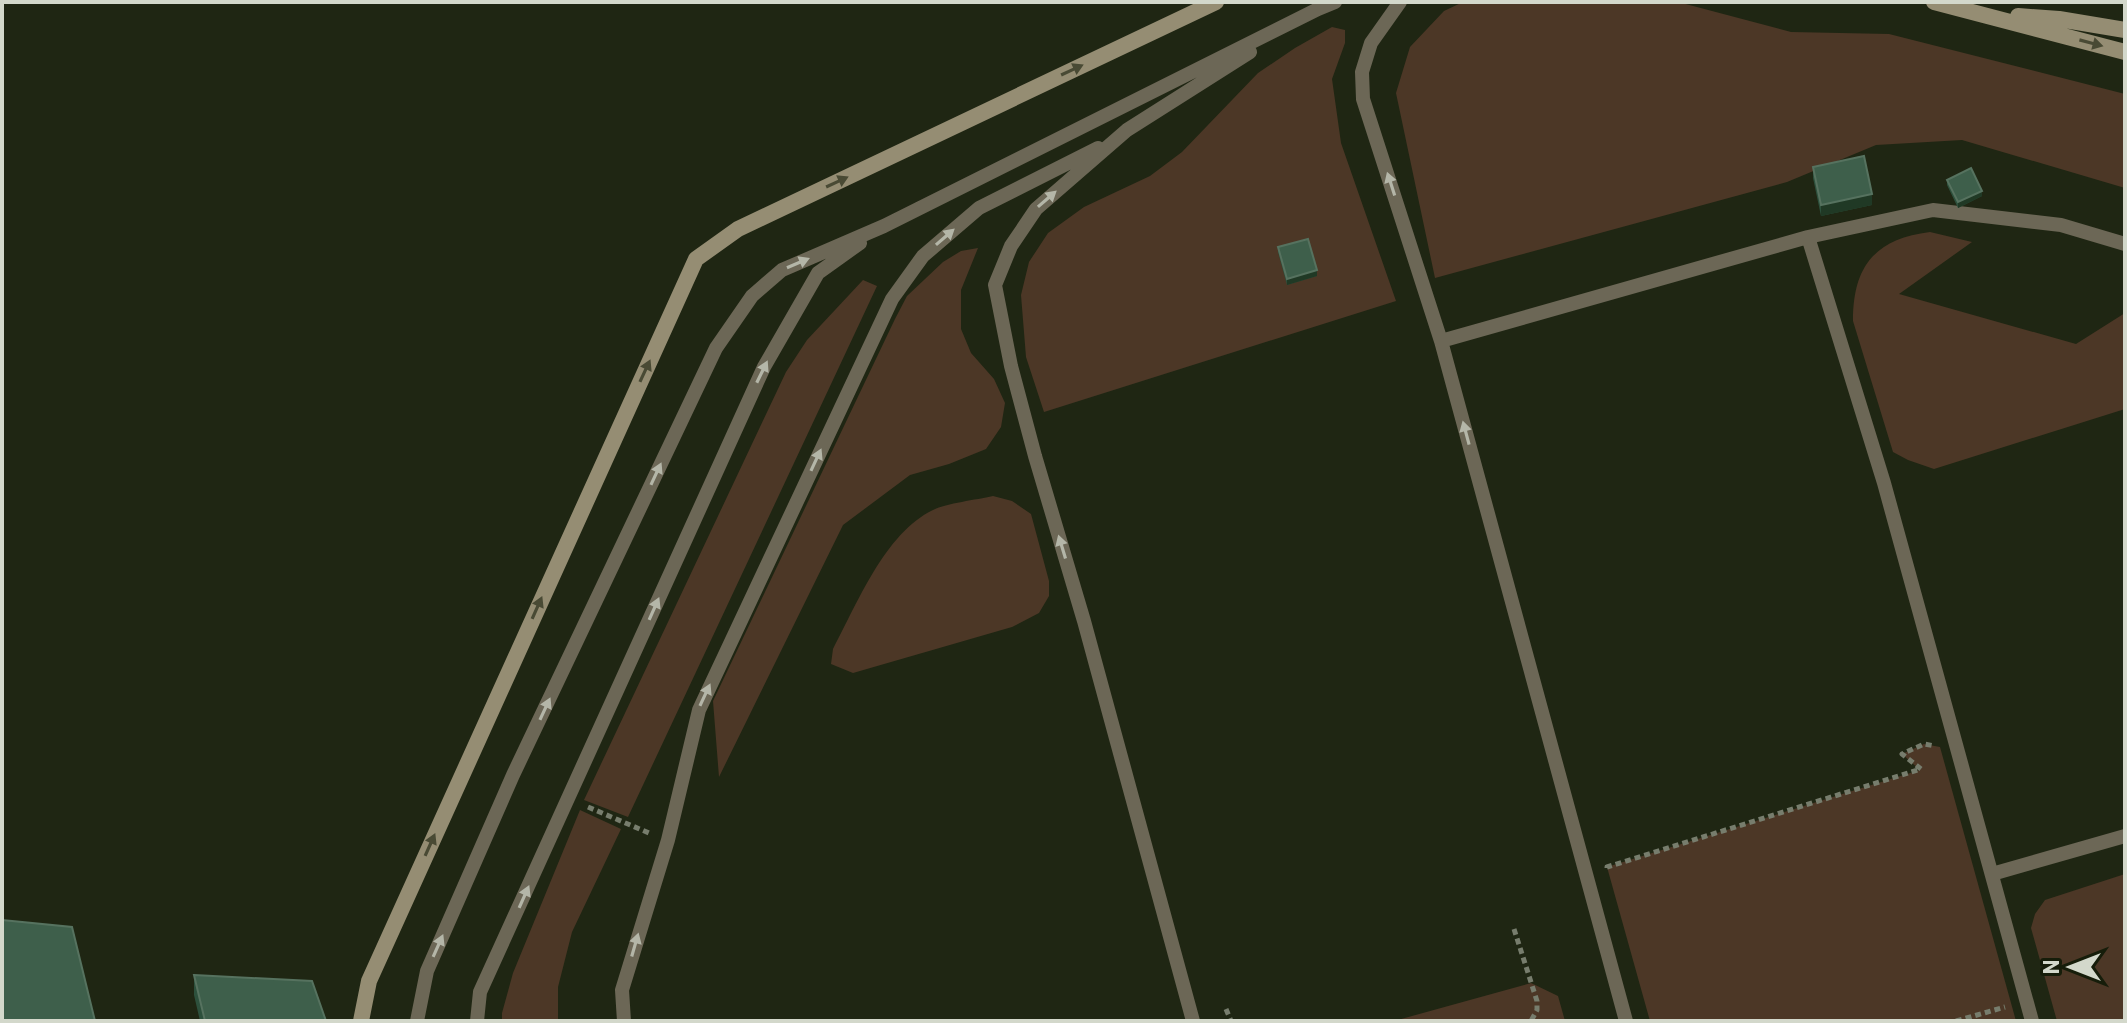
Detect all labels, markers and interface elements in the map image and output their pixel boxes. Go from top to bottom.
one-way arrow [2078,38,2103,50]
one-way arrow [1061,63,1084,77]
one-way arrow [1384,172,1396,196]
one-way arrow [826,175,849,189]
one-way arrow [1037,191,1057,208]
one-way arrow [935,229,955,246]
one-way arrow [786,257,810,270]
one-way arrow [638,359,652,383]
one-way arrow [755,361,769,384]
one-way arrow [1459,421,1472,445]
one-way arrow [809,448,823,472]
one-way arrow [649,463,663,486]
one-way arrow [1055,534,1068,558]
one-way arrow [530,596,544,620]
one-way arrow [647,597,661,621]
one-way arrow [699,684,712,707]
one-way arrow [538,698,552,721]
one-way arrow [424,833,437,857]
one-way arrow [517,885,531,908]
north arrow [2031,927,2111,1007]
one-way arrow [629,933,642,957]
one-way arrow [432,935,445,958]
text: N [2037,960,2063,974]

